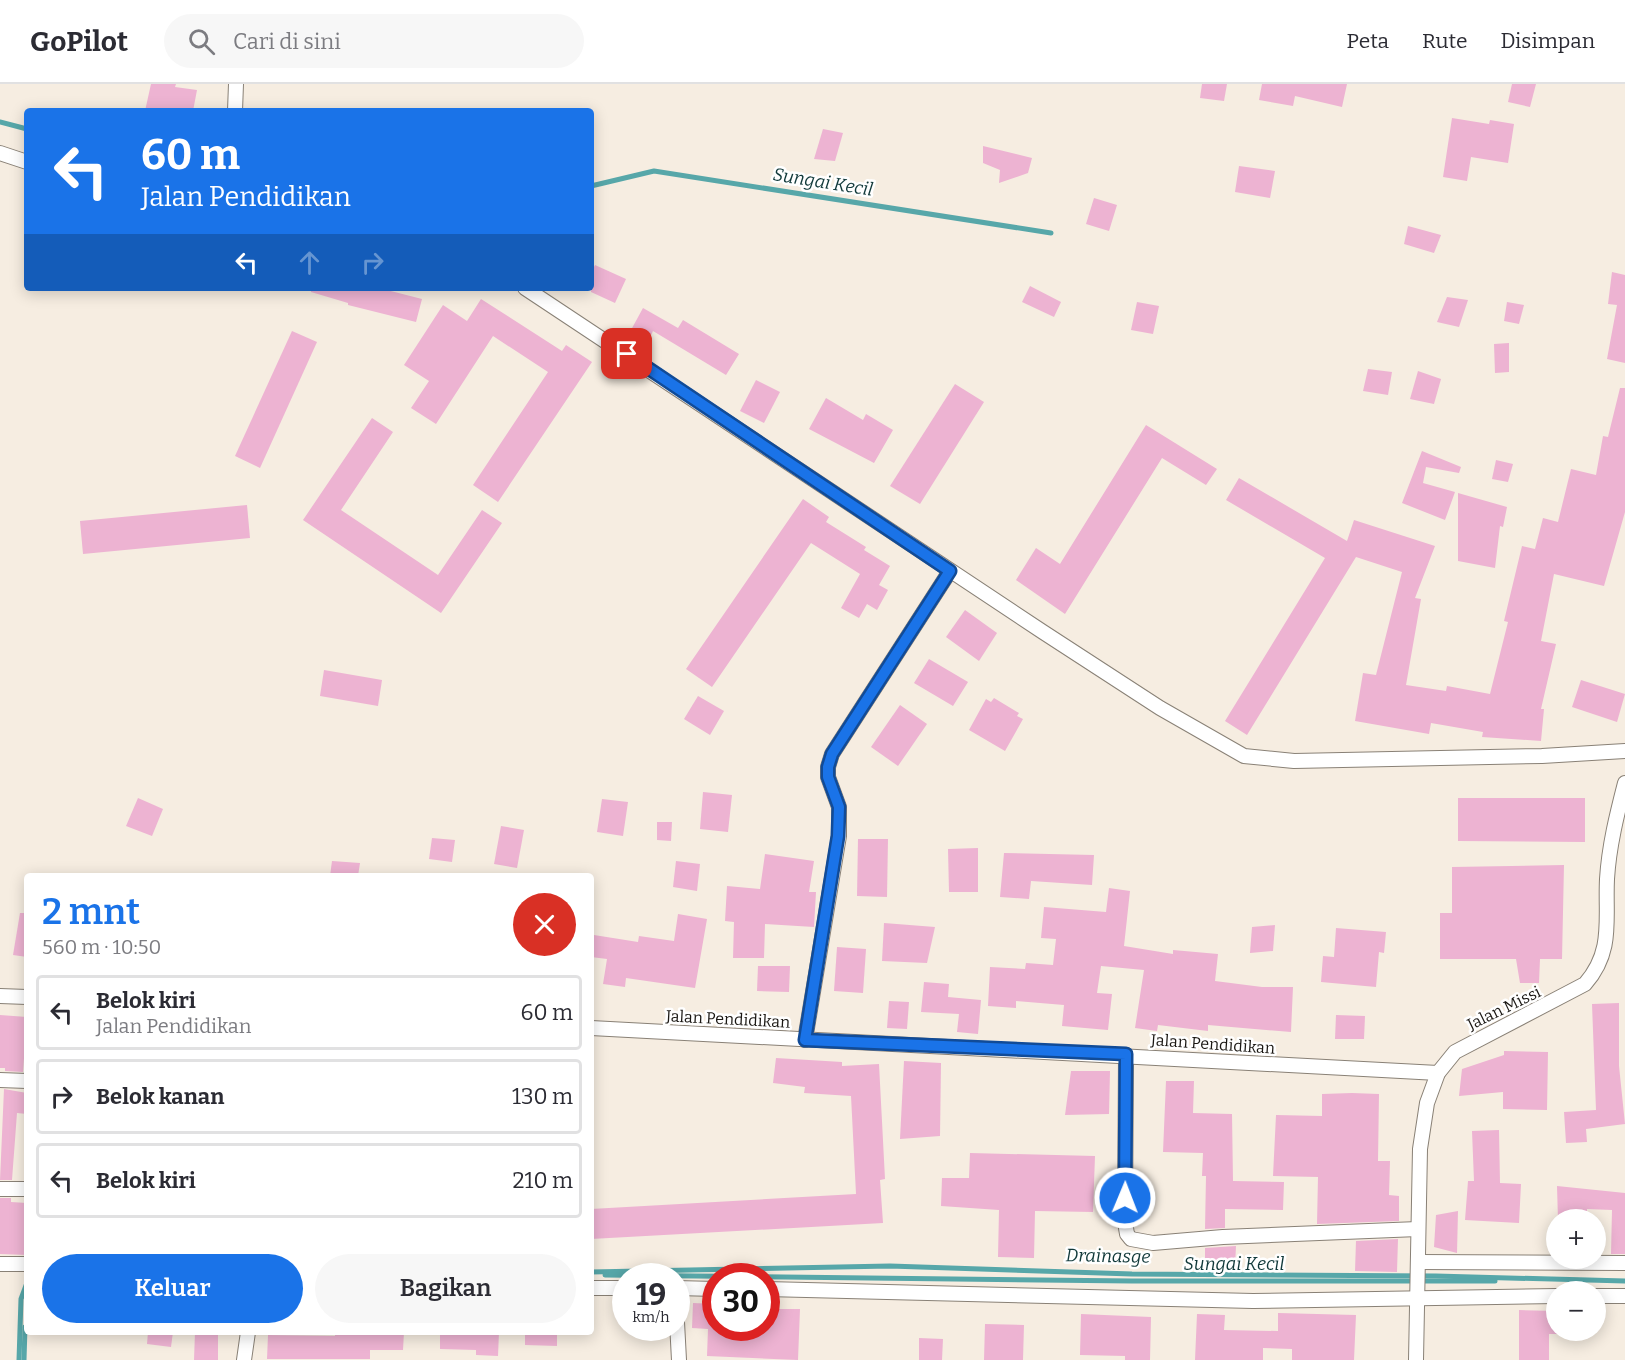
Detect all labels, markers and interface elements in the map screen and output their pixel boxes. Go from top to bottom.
search box [164,14,584,68]
text: GoPilot [30,25,128,58]
icon: search [185,25,218,58]
text: Cari di sini [233,28,341,55]
text: Peta [1347,28,1389,54]
text: Rute [1422,28,1467,54]
text: Disimpan [1500,28,1595,54]
text: 60 m [141,130,240,180]
icon: left [42,132,120,210]
water label: Sungai Kecil [771,163,875,201]
text: Jalan Pendidikan [141,181,351,213]
icon: left [230,246,263,279]
icon: ahead [293,246,326,279]
icon: right [356,246,389,279]
pin [601,328,652,379]
icon: arrive [610,337,643,370]
text: 2 mnt [42,890,140,934]
button: close [513,893,576,956]
text: 560 m · 10:50 [42,935,161,959]
street label: Jalan Missi [1463,982,1544,1034]
text: Belok kiri [96,987,196,1014]
icon: left [45,996,78,1029]
text: 60 m [521,999,573,1026]
street label: Jalan Pendidikan [664,1006,791,1032]
text: Jalan Pendidikan [96,1014,251,1038]
street label: Jalan Pendidikan [1149,1030,1276,1058]
icon: right [45,1080,78,1113]
text: Belok kanan [96,1083,224,1110]
text: 130 m [512,1083,573,1110]
icon: left [45,1164,78,1197]
position arrow [1093,1166,1157,1230]
text: Belok kiri [96,1167,196,1194]
text: 210 m [513,1167,573,1194]
map controls [1546,1209,1606,1341]
button: + [1546,1209,1606,1269]
water label: Drainasge [1065,1244,1151,1268]
water label: Sungai Kecil [1184,1253,1285,1275]
button: Keluar [42,1254,303,1323]
button: Bagikan [315,1254,576,1323]
speed limit sign: 30 [702,1263,780,1341]
text: 19 [636,1277,666,1313]
button: − [1546,1281,1606,1341]
text: km/h [632,1308,670,1326]

